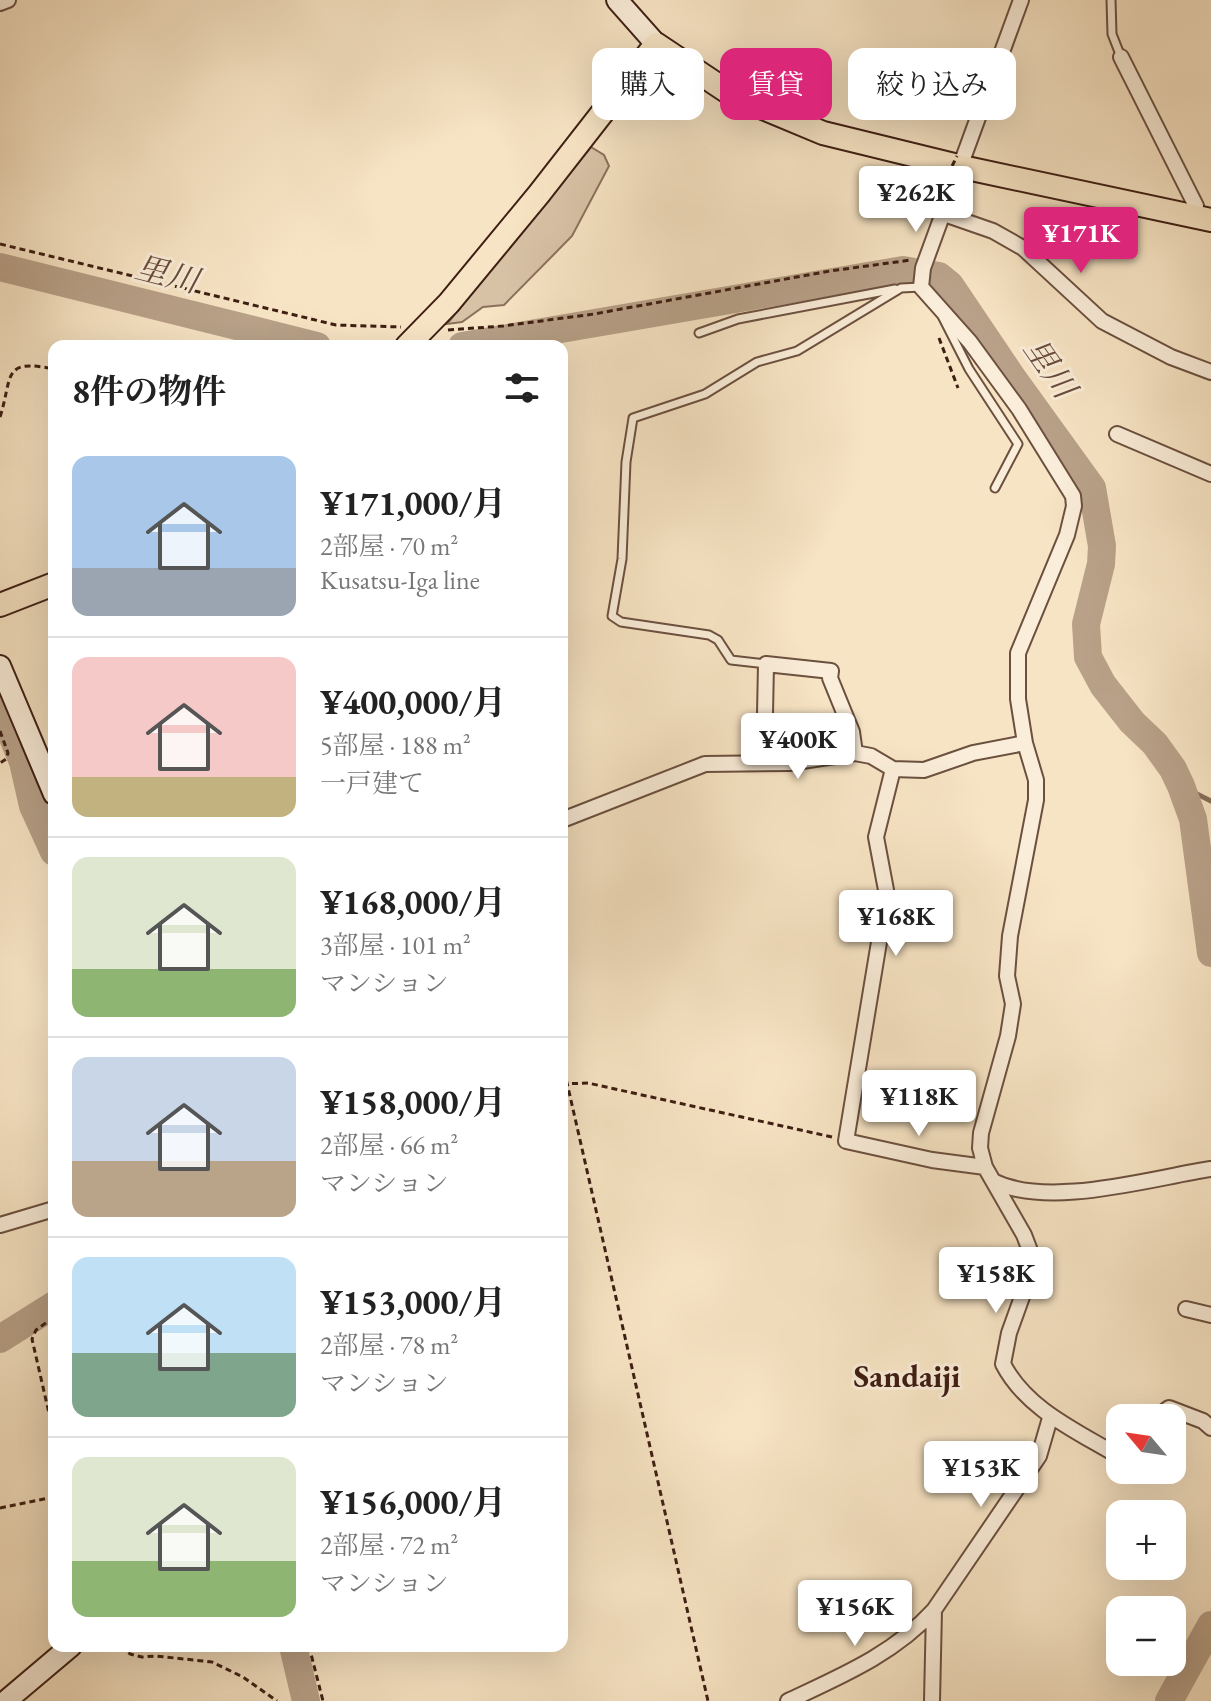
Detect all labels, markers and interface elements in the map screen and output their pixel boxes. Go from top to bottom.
chip: 購入 [592,48,704,120]
chip: 賃貸 [720,48,832,120]
chip: 絞り込み [848,48,1016,120]
pin: ¥262K [860,166,972,234]
text: ¥262K [877,175,955,209]
pin: ¥171K [1025,207,1137,275]
text: ¥171K [1042,216,1120,250]
water label: 里川 [131,246,206,303]
water label: 里川 [1014,330,1087,409]
icon: filters [500,366,544,410]
text: 8件の物件 [72,369,226,413]
text: ¥171,000/月 [320,481,506,525]
icon: home [136,488,232,584]
text: 2部屋 · 70 m² [320,529,458,563]
text: Kusatsu-Iga line [320,563,480,597]
text: ¥400,000/月 [320,680,506,724]
icon: home [136,689,232,785]
pin: ¥400K [742,713,854,781]
text: ¥400K [759,722,837,756]
text: 5部屋 · 188 m² [320,728,471,762]
text: 一戸建て [320,766,424,800]
text: ¥168,000/月 [320,880,506,924]
icon: home [136,889,232,985]
pin: ¥168K [840,890,952,958]
text: ¥168K [857,899,935,933]
text: 3部屋 · 101 m² [320,928,471,962]
text: マンション [320,966,449,1000]
pin: ¥118K [863,1070,975,1138]
text: ¥118K [880,1079,958,1113]
text: ¥158,000/月 [320,1080,506,1124]
icon: home [136,1089,232,1185]
text: 2部屋 · 66 m² [320,1128,458,1162]
text: マンション [320,1166,449,1200]
pin: ¥158K [940,1247,1052,1315]
text: ¥158K [957,1256,1035,1290]
text: ¥153,000/月 [320,1280,506,1324]
icon: home [136,1289,232,1385]
text: 2部屋 · 78 m² [320,1328,458,1362]
district label: Sandaiji [853,1355,961,1397]
text: マンション [320,1366,449,1400]
north arrow [1106,1404,1186,1484]
map controls [1106,1404,1186,1676]
pin: ¥153K [925,1441,1037,1509]
text: ¥153K [942,1450,1020,1484]
text: ¥156,000/月 [320,1480,506,1524]
icon: home [136,1489,232,1585]
button: + [1106,1500,1186,1580]
text: 2部屋 · 72 m² [320,1528,458,1562]
text: マンション [320,1566,449,1600]
pin: ¥156K [799,1580,911,1648]
text: ¥156K [816,1589,894,1623]
button: − [1106,1596,1186,1676]

